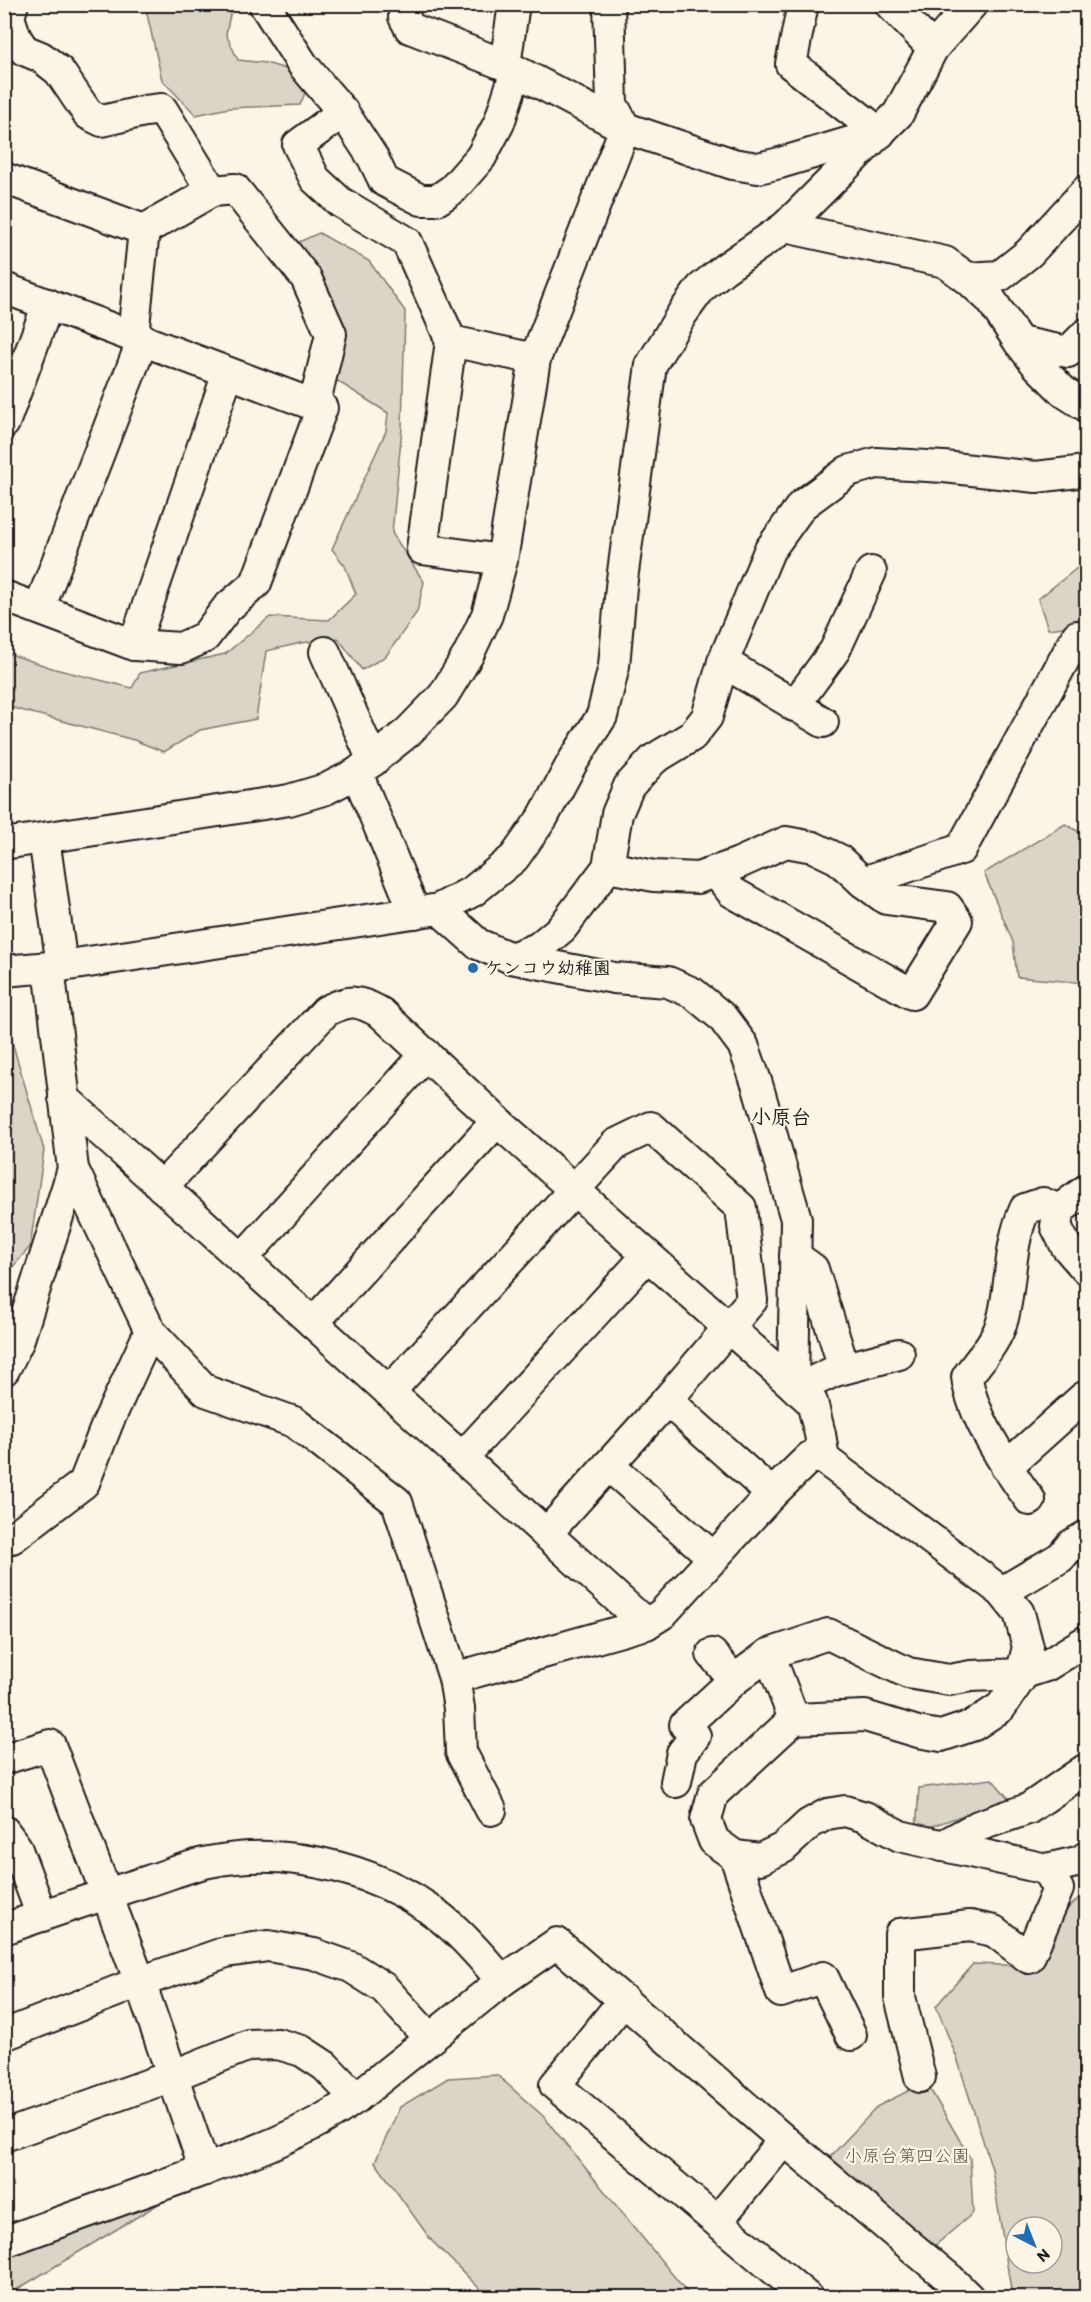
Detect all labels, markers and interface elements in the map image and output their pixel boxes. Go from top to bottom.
place label: ケンコウ幼稚園 [485,957,611,979]
marker: ケンコウ幼稚園 [466,961,480,975]
district label: 小原台 [751,1105,811,1129]
park label: 小原台第四公園 [844,2145,970,2167]
north arrow [1004,2215,1064,2275]
text: N [1033,2245,1054,2266]

